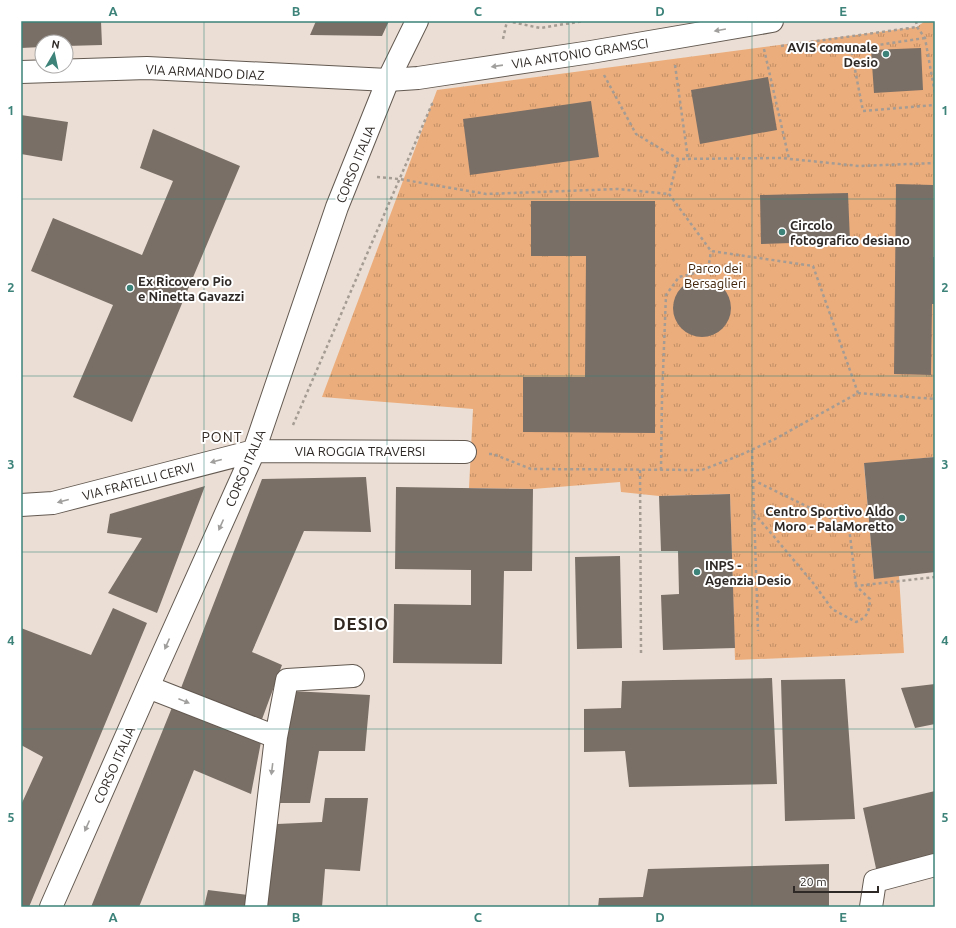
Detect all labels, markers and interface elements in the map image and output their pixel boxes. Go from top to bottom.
text: A [108,4,118,18]
text: B [292,4,301,18]
text: C [474,4,483,18]
text: D [655,4,665,18]
text: E [839,4,847,18]
one-way arrow [714,27,726,33]
north arrow [34,34,74,74]
street label: VIA ANTONIO GRAMSCI [511,35,649,71]
text: N [51,38,61,51]
place label: AVIS comunale Desio [787,40,878,69]
marker: AVIS comunale Desio [881,49,891,59]
street label: VIA ARMANDO DIAZ [145,62,265,82]
one-way arrow [491,63,503,69]
text: 1 [7,103,15,117]
text: 1 [941,103,949,117]
street label: CORSO ITALIA [333,123,377,205]
place label: Circolo fotografico desiano [790,218,910,247]
marker: Circolo fotografico desiano [777,227,787,237]
park label: Parco dei Bersaglieri [684,261,746,290]
place label: Ex Ricovero Pio e Ninetta Gavazzi [138,274,244,303]
text: 2 [7,280,15,294]
text: 2 [941,280,949,294]
marker: Ex Ricovero Pio e Ninetta Gavazzi [125,283,135,293]
street label: CORSO ITALIA [222,427,268,509]
district label: PONT [201,429,243,445]
street label: VIA ROGGIA TRAVERSI [295,444,425,458]
text: 3 [7,457,15,471]
text: 3 [941,457,949,471]
one-way arrow [210,458,222,464]
street label: VIA FRATELLI CERVI [81,459,195,503]
one-way arrow [57,498,69,504]
place label: Centro Sportivo Aldo Moro - PalaMoretto [765,504,894,533]
marker: Centro Sportivo Aldo Moro - PalaMoretto [897,513,907,523]
one-way arrow [218,519,224,531]
place label: INPS - Agenzia Desio [705,558,792,587]
marker: INPS - Agenzia Desio [692,567,702,577]
district label: DESIO [333,614,389,633]
text: 4 [7,633,15,647]
text: 4 [941,633,949,647]
one-way arrow [164,638,170,650]
one-way arrow [179,698,191,704]
street label: CORSO ITALIA [91,724,137,806]
one-way arrow [269,763,275,775]
text: 5 [7,810,15,824]
text: 5 [941,810,949,824]
one-way arrow [83,821,89,833]
scale bar [794,868,878,894]
text: 20 m [800,875,827,888]
text: A [108,910,118,924]
text: B [292,910,301,924]
text: C [474,910,483,924]
text: D [655,910,665,924]
text: E [839,910,847,924]

